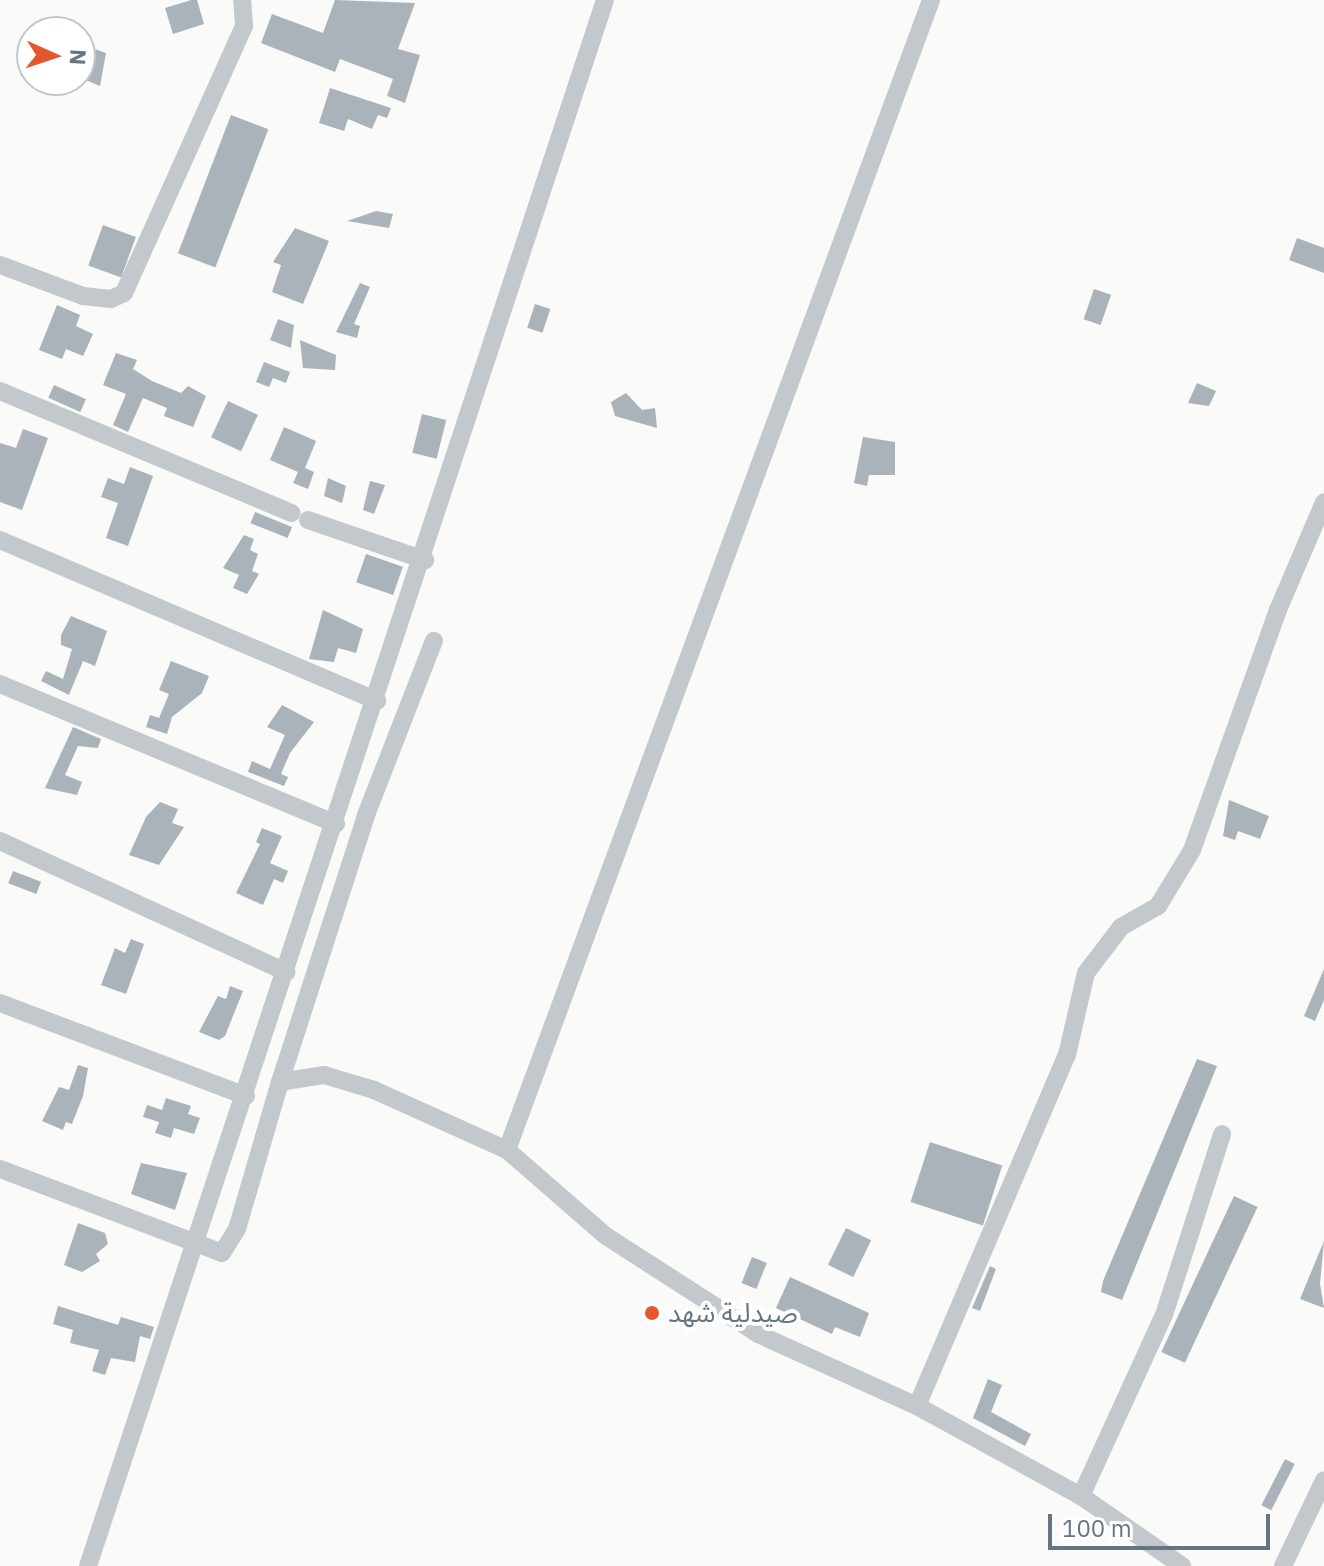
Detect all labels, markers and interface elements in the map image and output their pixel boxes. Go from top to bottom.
north arrow [16,16,96,96]
text: N [64,48,93,66]
place label: صيدلية شهد [668,1297,798,1329]
marker: صيدلية شهد [643,1304,661,1322]
scale bar [1052,1498,1274,1548]
text: 100 m [1062,1512,1132,1544]

